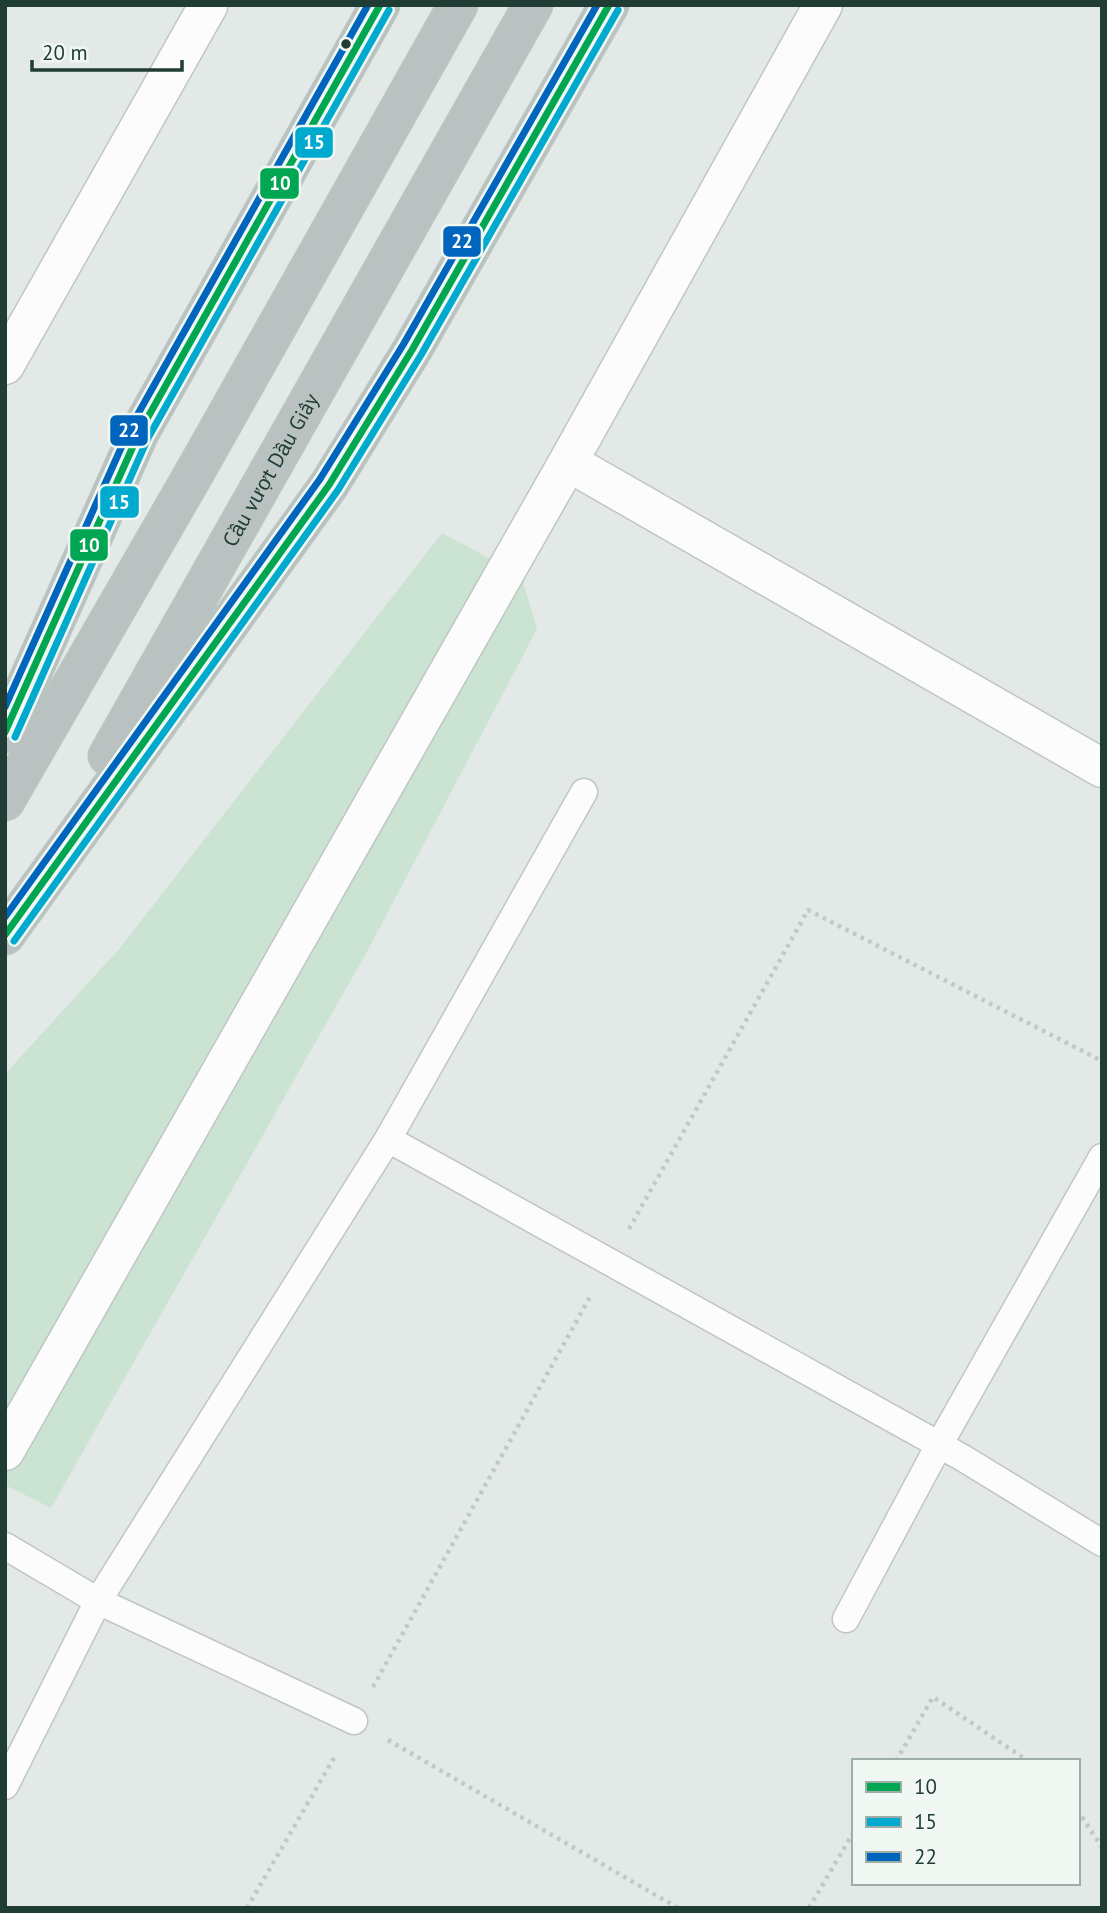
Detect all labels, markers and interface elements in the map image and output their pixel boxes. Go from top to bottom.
scale bar [32,28,182,72]
unlabelled marker [339,37,353,51]
text: 20 m [42,39,88,66]
line badge: 15 [294,126,334,159]
text: 15 [303,130,325,154]
line badge: 10 [259,167,300,200]
text: 10 [269,171,291,195]
line badge: 22 [442,225,482,258]
text: 22 [451,229,473,253]
street label: Cầu vượt Dầu Giây [216,388,324,551]
line badge: 22 [109,414,149,447]
text: 22 [118,418,140,442]
line badge: 15 [99,485,140,519]
text: 15 [108,490,130,514]
line badge: 10 [69,528,109,562]
text: 10 [78,533,100,557]
legend [852,1759,1079,1885]
text: 10 [914,1773,937,1800]
text: 15 [914,1808,937,1835]
text: 22 [914,1843,937,1870]

